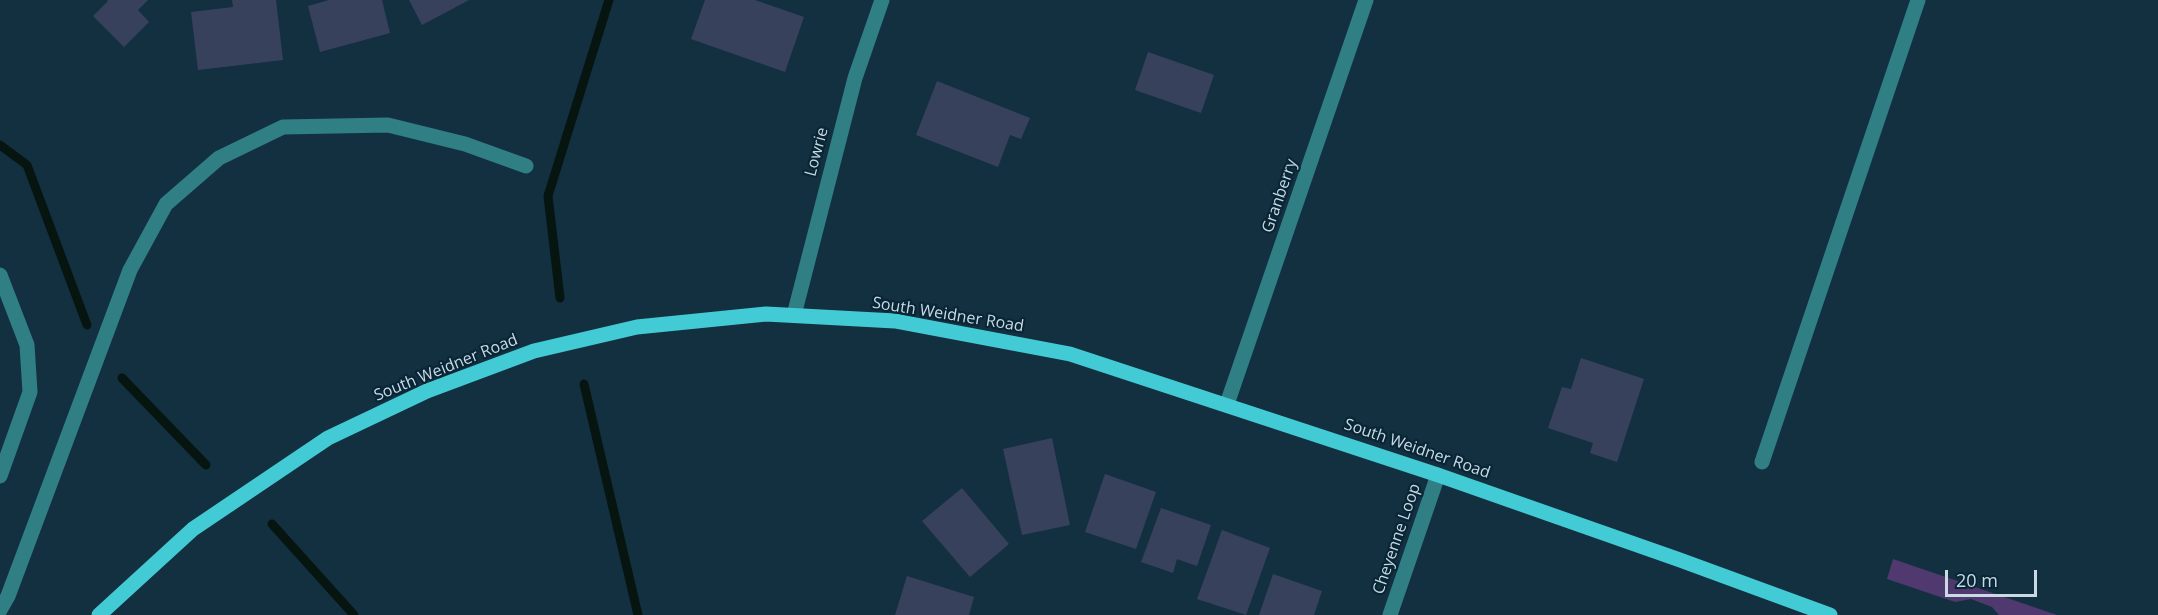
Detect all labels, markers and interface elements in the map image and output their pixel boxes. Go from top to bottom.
street label: Lowrie [801,125,833,179]
street label: Granberry [1258,157,1302,235]
street label: South Weidner Road [871,294,1025,336]
street label: South Weidner Road [371,330,521,406]
street label: South Weidner Road [1341,415,1493,483]
street label: Cheyenne Loop [1369,481,1425,597]
scale bar [1948,558,2040,596]
text: 20 m [1956,568,1998,592]

